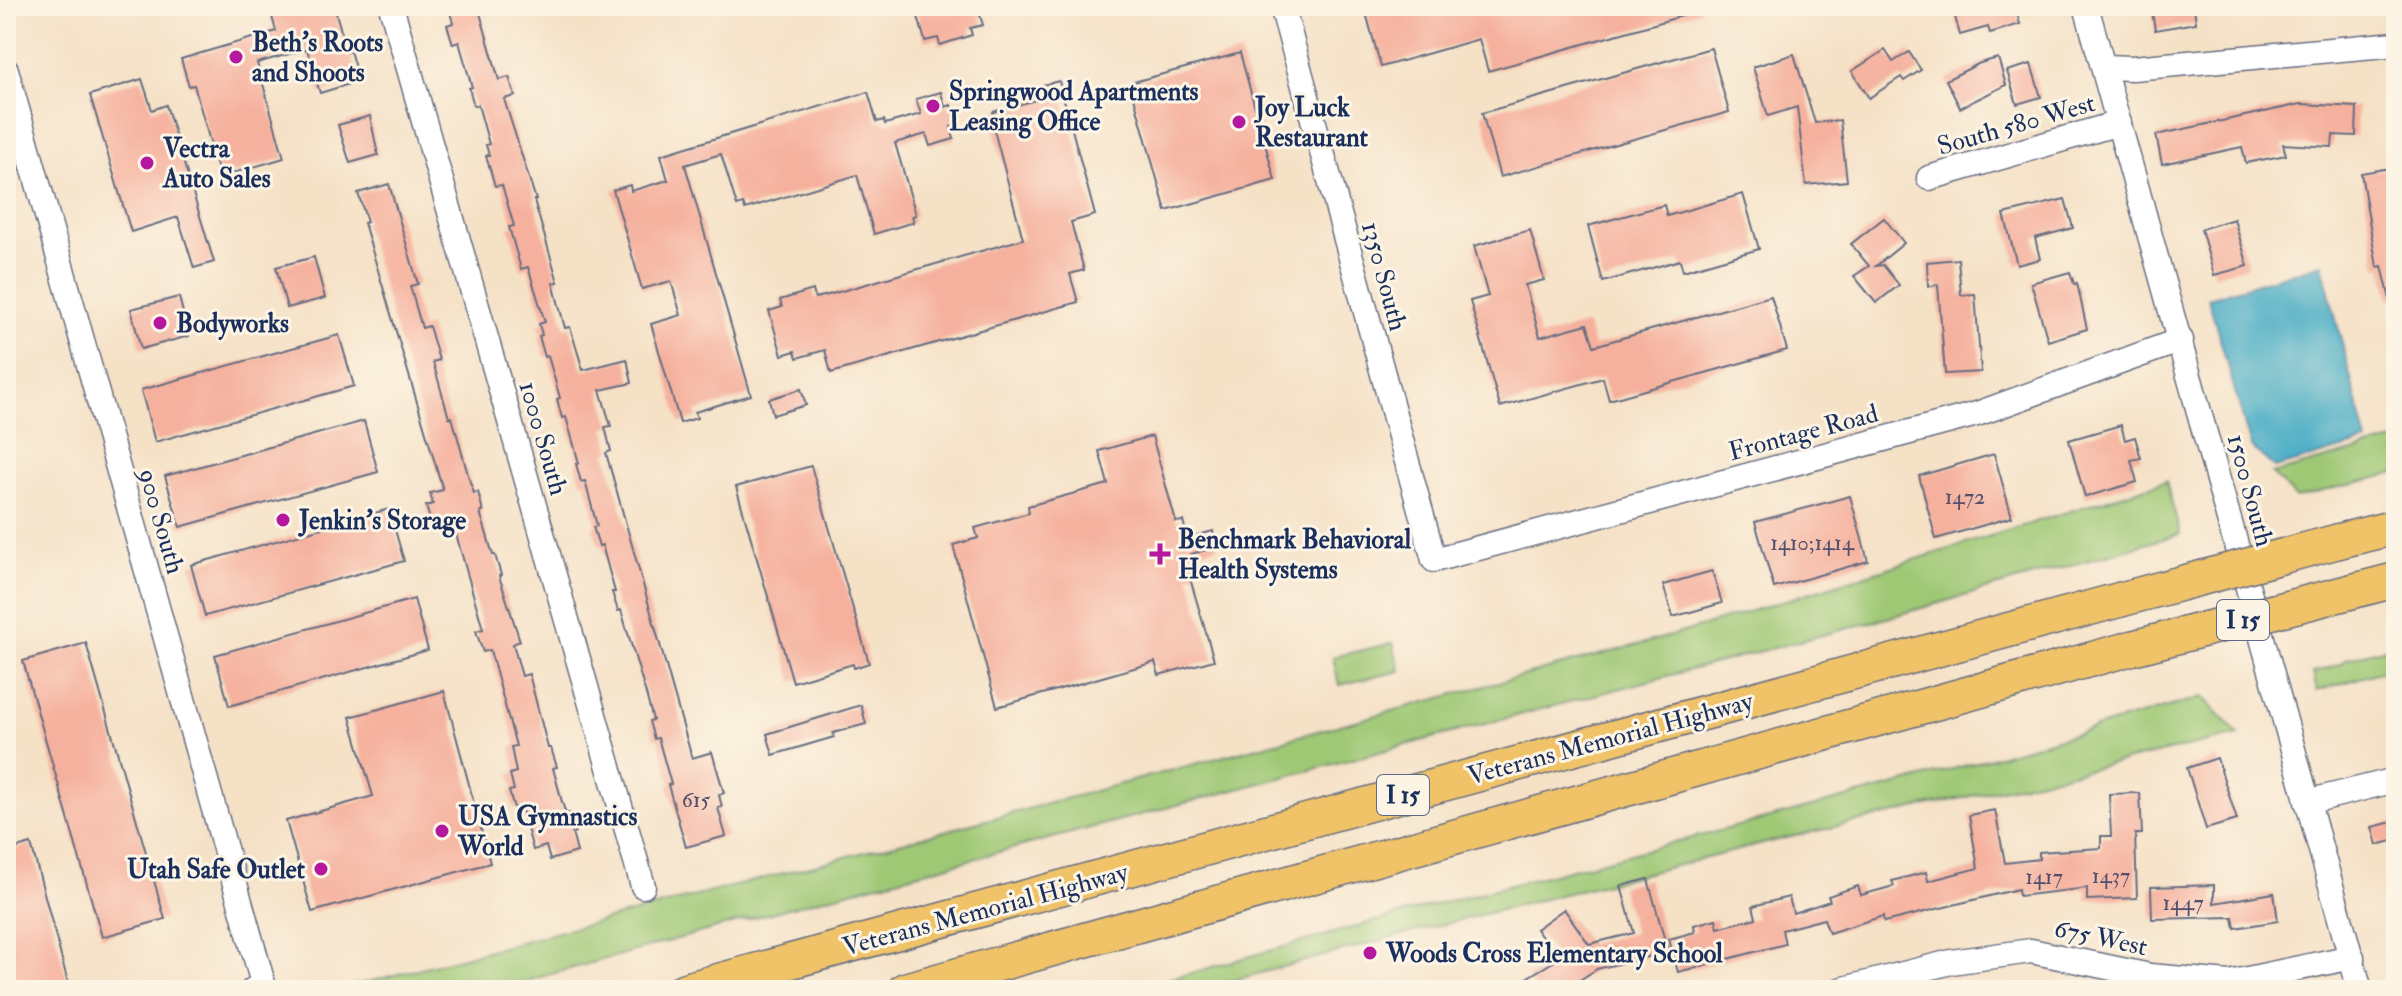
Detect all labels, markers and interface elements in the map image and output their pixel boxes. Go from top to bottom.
place label: Beth's Roots and Shoots [252,27,383,89]
marker: Beth's Roots and Shoots [227,48,245,66]
place label: Springwood Apartments Leasing Office [949,76,1199,139]
street label: South 580 West [1934,87,2099,163]
place label: Joy Luck Restaurant [1253,92,1368,154]
marker: Springwood Apartments Leasing Office [924,97,942,115]
marker: Joy Luck Restaurant [1230,113,1248,131]
place label: Vectra Auto Sales [162,133,271,195]
marker: Vectra Auto Sales [138,154,156,172]
street label: 1350 South [1354,218,1414,335]
place label: Bodyworks [176,308,289,341]
marker: Bodyworks [151,314,169,332]
street label: 1000 South [512,378,575,499]
street label: Frontage Road [1725,398,1882,468]
street label: 1500 South [2220,431,2280,550]
street label: 900 South [130,463,191,578]
house number: 1472 [1945,483,1985,511]
place label: Jenkin's Storage [297,505,466,538]
marker: Jenkin's Storage [274,511,292,529]
place label: Benchmark Behavioral Health Systems [1178,524,1411,587]
house number: 1410;1414 [1770,529,1855,557]
marker: Benchmark Behavioral Health Systems [1149,543,1171,565]
road number: I 15 [2217,600,2269,640]
street label: Veterans Memorial Highway [1464,685,1757,793]
road number: I 15 [1377,775,1429,815]
house number: 615 [682,786,711,814]
place label: USA Gymnastics World [457,801,637,863]
marker: USA Gymnastics World [433,822,451,840]
place label: Utah Safe Outlet [127,854,306,886]
street label: Veterans Memorial Highway [839,856,1132,964]
marker: Utah Safe Outlet [312,860,330,878]
house number: 1437 [2092,862,2130,890]
house number: 1417 [2025,863,2063,891]
house number: 1447 [2162,889,2204,917]
street label: 675 West [2051,913,2150,963]
place label: Woods Cross Elementary School [1385,938,1723,971]
marker: Woods Cross Elementary School [1361,944,1379,962]

